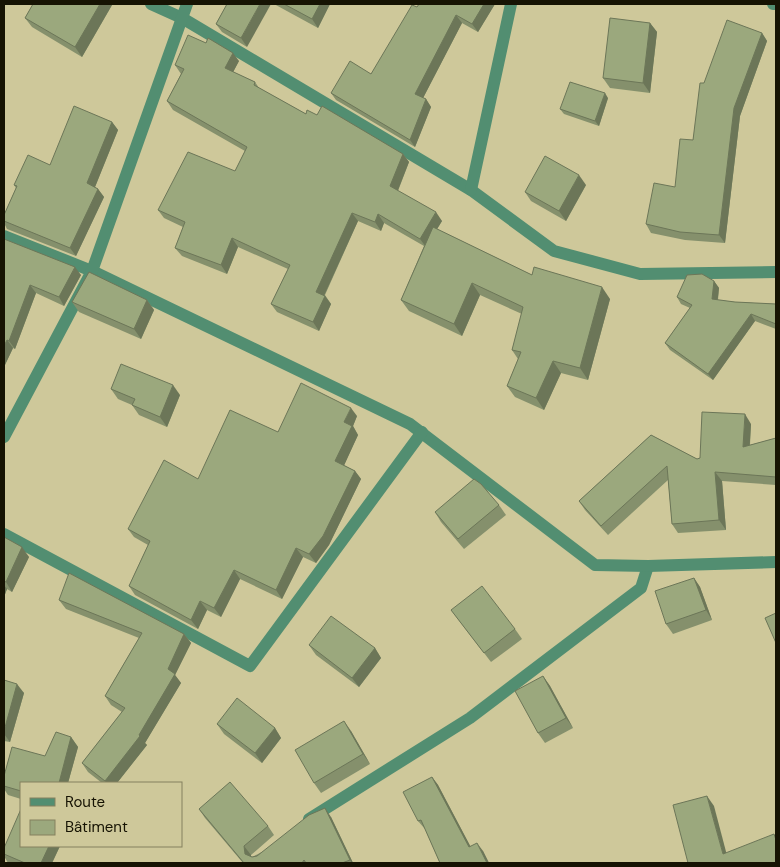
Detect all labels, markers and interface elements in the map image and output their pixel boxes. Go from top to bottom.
legend [20,782,182,847]
text: Route [65,792,105,812]
text: Bâtiment [65,817,128,837]

